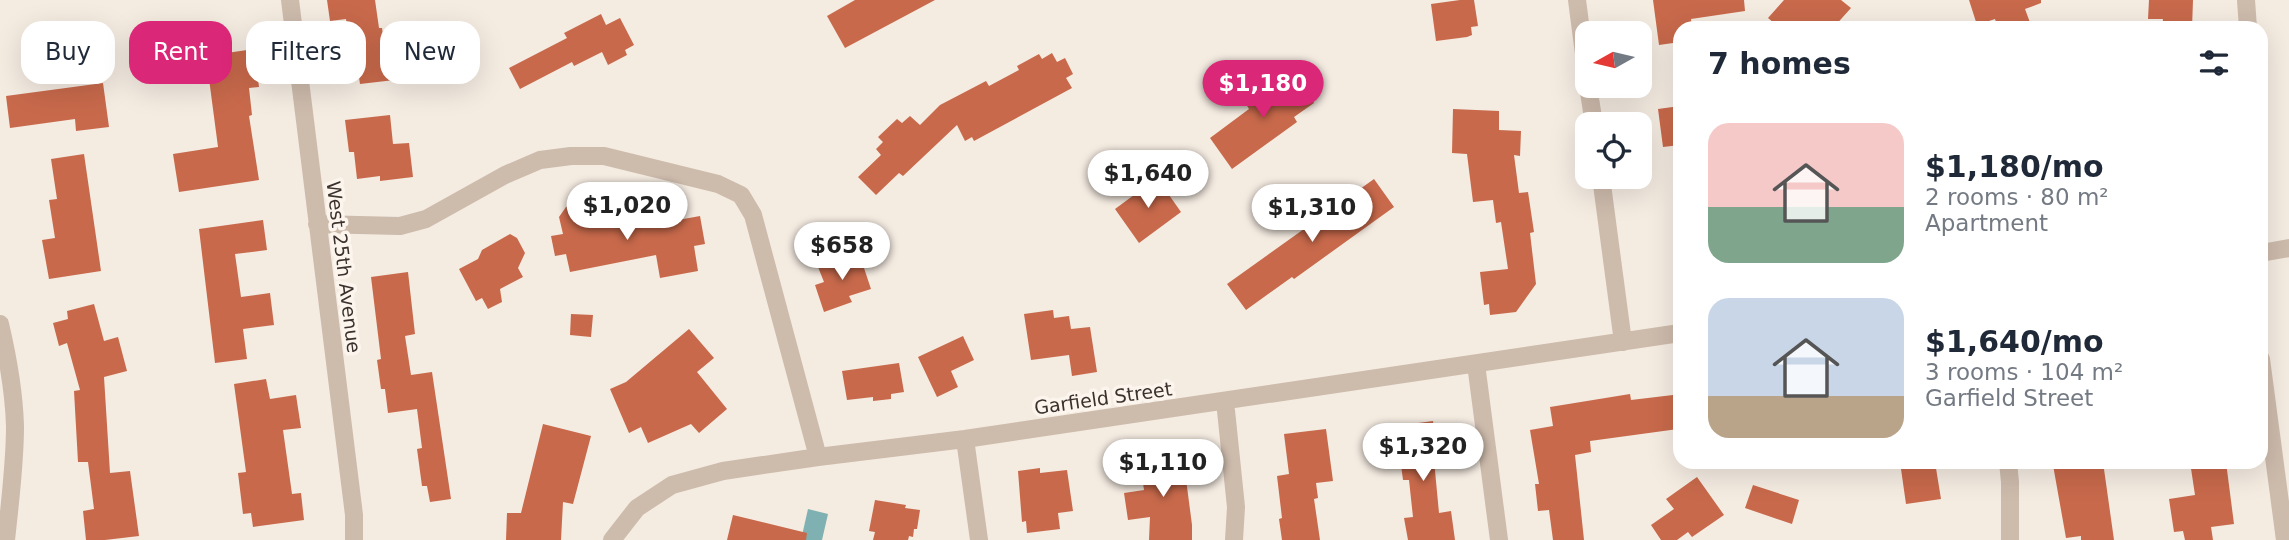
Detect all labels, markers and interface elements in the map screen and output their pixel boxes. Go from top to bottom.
chip: Buy [21,21,115,84]
chip: Rent [129,21,232,84]
chip: Filters [246,21,366,84]
chip: New [380,21,480,84]
north arrow [1575,21,1652,98]
map controls [1575,21,1652,189]
icon: filters [2195,44,2233,82]
text: 7 homes [1708,46,1851,81]
pin: $1,180 [1206,60,1320,120]
text: $1,180 [1219,70,1307,96]
button: locate [1575,112,1652,189]
text: $1,180/mo [1925,149,2104,184]
pin: $1,640 [1091,150,1205,210]
icon: home [1764,151,1848,235]
text: $1,640 [1104,160,1192,186]
street label: West 25th Avenue [323,180,365,354]
pin: $1,020 [570,182,684,242]
pin: $1,310 [1255,184,1369,244]
text: 2 rooms · 80 m² [1925,184,2109,210]
text: $1,020 [583,192,671,218]
text: $1,310 [1268,194,1356,220]
text: Apartment [1925,210,2048,236]
pin: $658 [801,222,883,282]
text: $658 [810,232,874,258]
text: $1,640/mo [1925,324,2104,359]
icon: home [1764,326,1848,410]
text: 3 rooms · 104 m² [1925,359,2123,385]
street label: Garfield Street [1033,377,1173,419]
text: Garfield Street [1925,385,2093,411]
pin: $1,320 [1366,424,1480,483]
text: $1,320 [1379,433,1467,459]
pin: $1,110 [1106,440,1220,499]
text: $1,110 [1119,449,1207,475]

